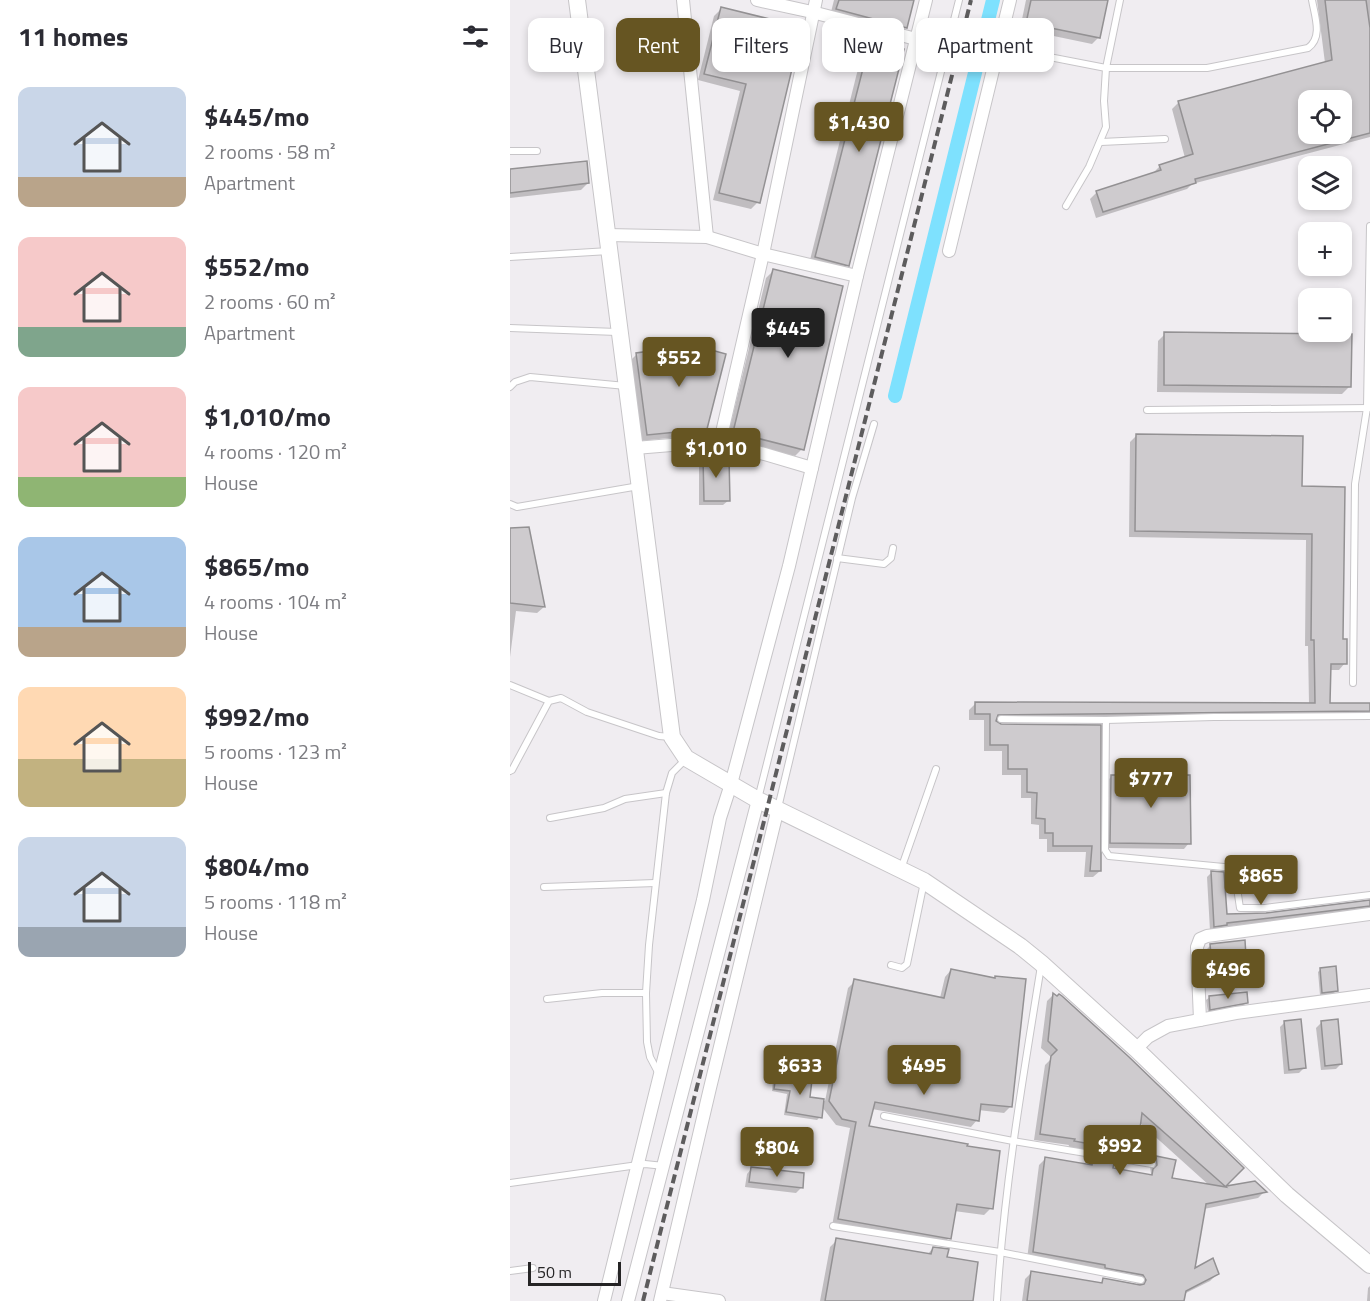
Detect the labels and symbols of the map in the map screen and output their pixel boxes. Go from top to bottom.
pin: $1,430 [810,102,908,153]
pin: $445 [752,308,824,359]
pin: $552 [643,337,715,388]
pin: $1,010 [667,428,765,479]
pin: $777 [1115,758,1187,809]
pin: $865 [1225,855,1297,906]
pin: $496 [1192,949,1264,1000]
pin: $633 [764,1045,836,1096]
pin: $495 [888,1045,960,1096]
pin: $992 [1084,1125,1156,1176]
pin: $804 [741,1127,813,1178]
scale bar [528,1259,621,1286]

